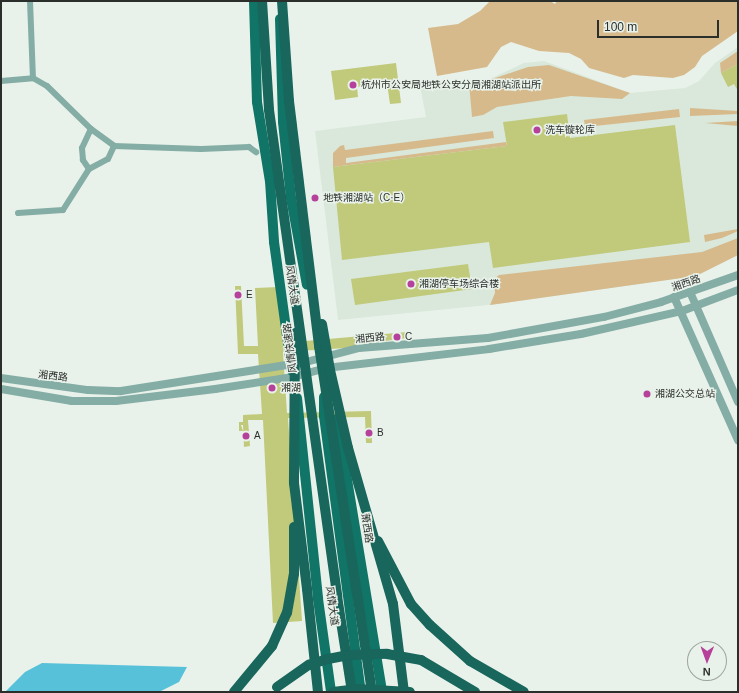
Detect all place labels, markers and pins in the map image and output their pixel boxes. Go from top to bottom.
place label: 杭州市公安局地铁公安分局湘湖站派出所 [361,79,541,91]
marker: 杭州市公安局地铁公安分局湘湖站派出所 [348,80,358,90]
place label: 洗车镟轮库 [545,124,595,136]
marker: 洗车镟轮库 [532,125,542,135]
place label: 地铁湘湖站（C·E） [323,192,410,204]
marker: 地铁湘湖站（C·E） [310,193,320,203]
place label: 湘湖停车场综合楼 [419,278,499,290]
marker: 湘湖停车场综合楼 [406,279,416,289]
place label: E [246,289,253,301]
marker: E [233,290,243,300]
place label: C [405,331,412,343]
marker: C [392,332,402,342]
marker: 湘湖 [266,382,278,394]
place label: 湘湖 [281,382,301,394]
place label: 湘湖公交总站 [655,388,715,400]
marker: 湘湖公交总站 [642,389,652,399]
place label: B [377,427,384,439]
marker: B [364,428,374,438]
place label: A [254,430,261,442]
marker: A [241,431,251,441]

